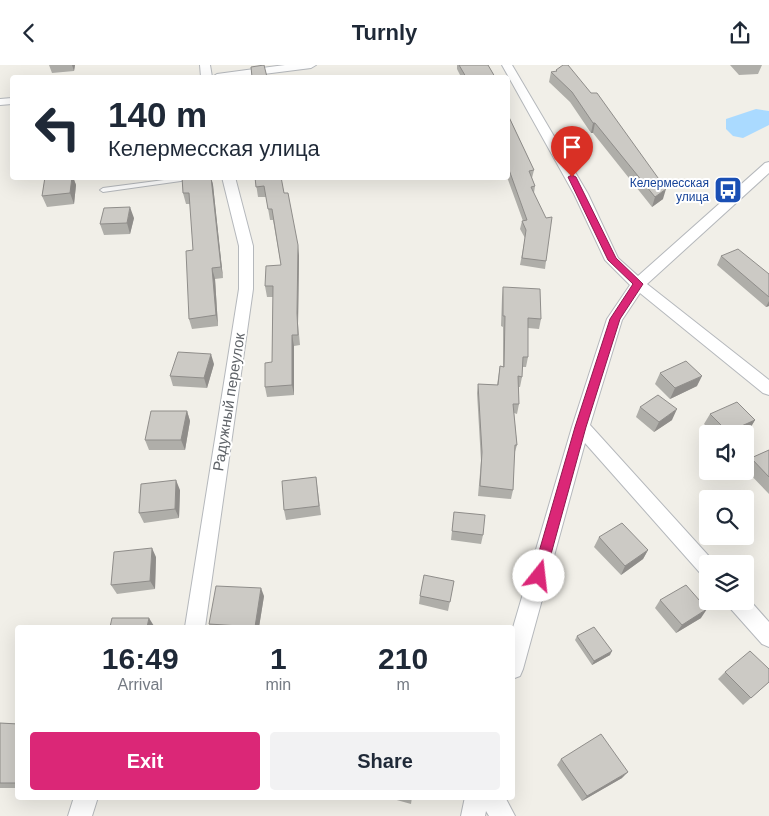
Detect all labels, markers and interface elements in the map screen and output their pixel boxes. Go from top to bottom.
icon: back [15,19,43,47]
icon: share [726,19,754,47]
text: Turnly [352,20,417,45]
icon: left [25,95,90,160]
text: 140 m [108,95,207,134]
pin [551,126,593,177]
icon: arrive [558,133,586,161]
text: Келермесская улица [108,136,320,161]
bus stop icon: Келермесская улица [713,175,743,205]
place label: Келермесская улица [630,176,709,204]
street label: Радужный переулок [209,331,248,472]
map controls [699,425,754,610]
button: sound [699,425,754,480]
button: search [699,490,754,545]
position arrow [512,549,564,601]
button: layers [699,555,754,610]
text: 16:49 [102,642,179,675]
text: 1 [270,642,287,675]
text: 210 [378,642,428,675]
text: Arrival [118,676,163,693]
text: min [265,676,291,693]
text: m [396,676,410,693]
button: Exit [30,732,260,790]
button: Share [270,732,500,790]

